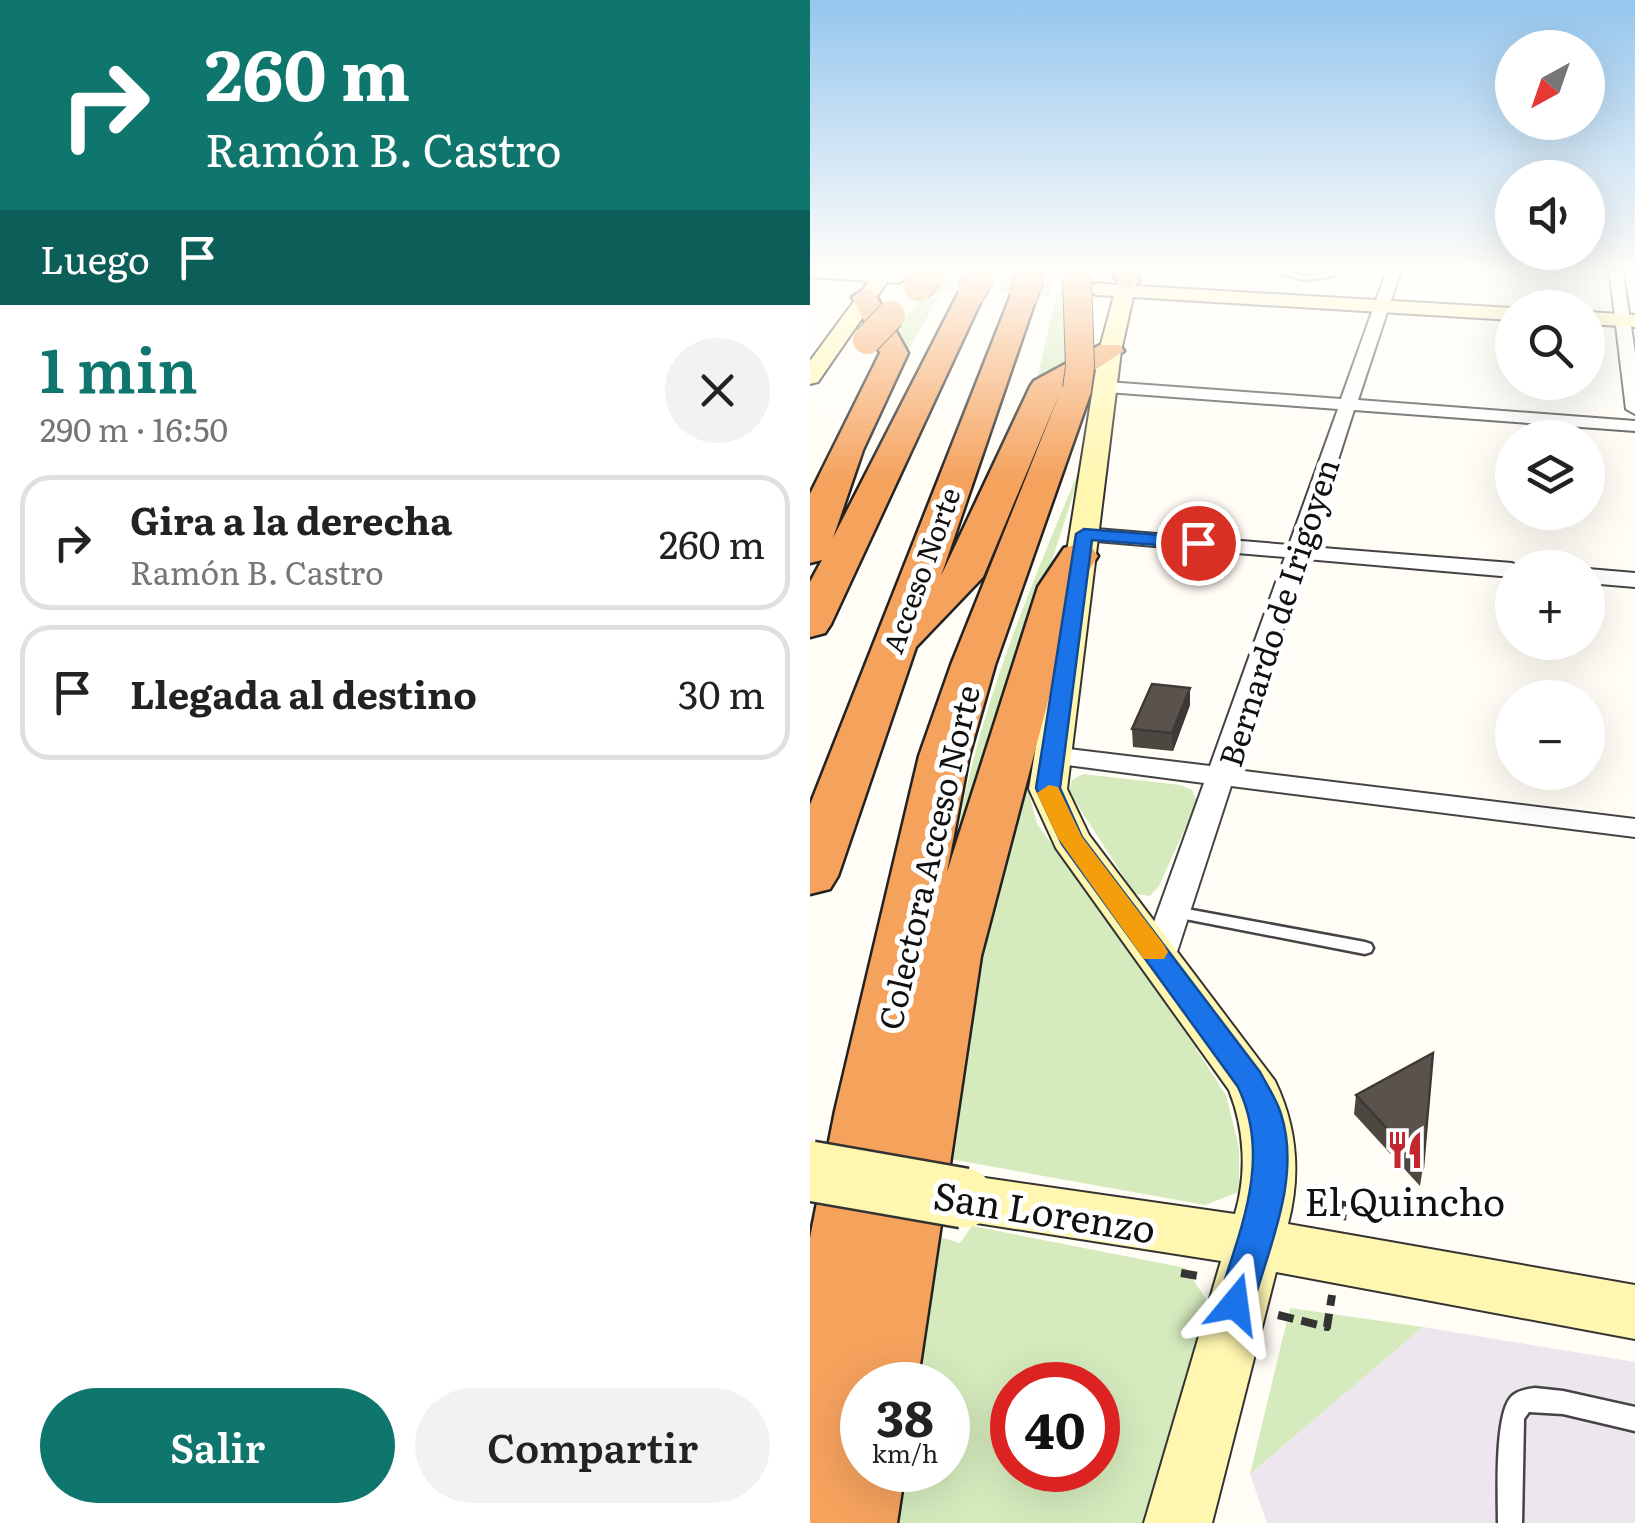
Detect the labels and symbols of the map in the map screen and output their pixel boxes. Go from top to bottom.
north arrow [1495,30,1605,140]
street label: Bernardo de Irigoyen [1204,452,1350,772]
street label: Acceso Norte [871,481,969,659]
pin [1156,501,1241,586]
street label: Colectora Acceso Norte [864,680,990,1034]
restaurant icon: El Quincho [1384,1129,1426,1171]
street label: San Lorenzo [930,1164,1160,1256]
place label: El Quincho [1305,1171,1505,1228]
position arrow [1183,1252,1287,1356]
speed limit sign: 40 [990,1362,1120,1492]

